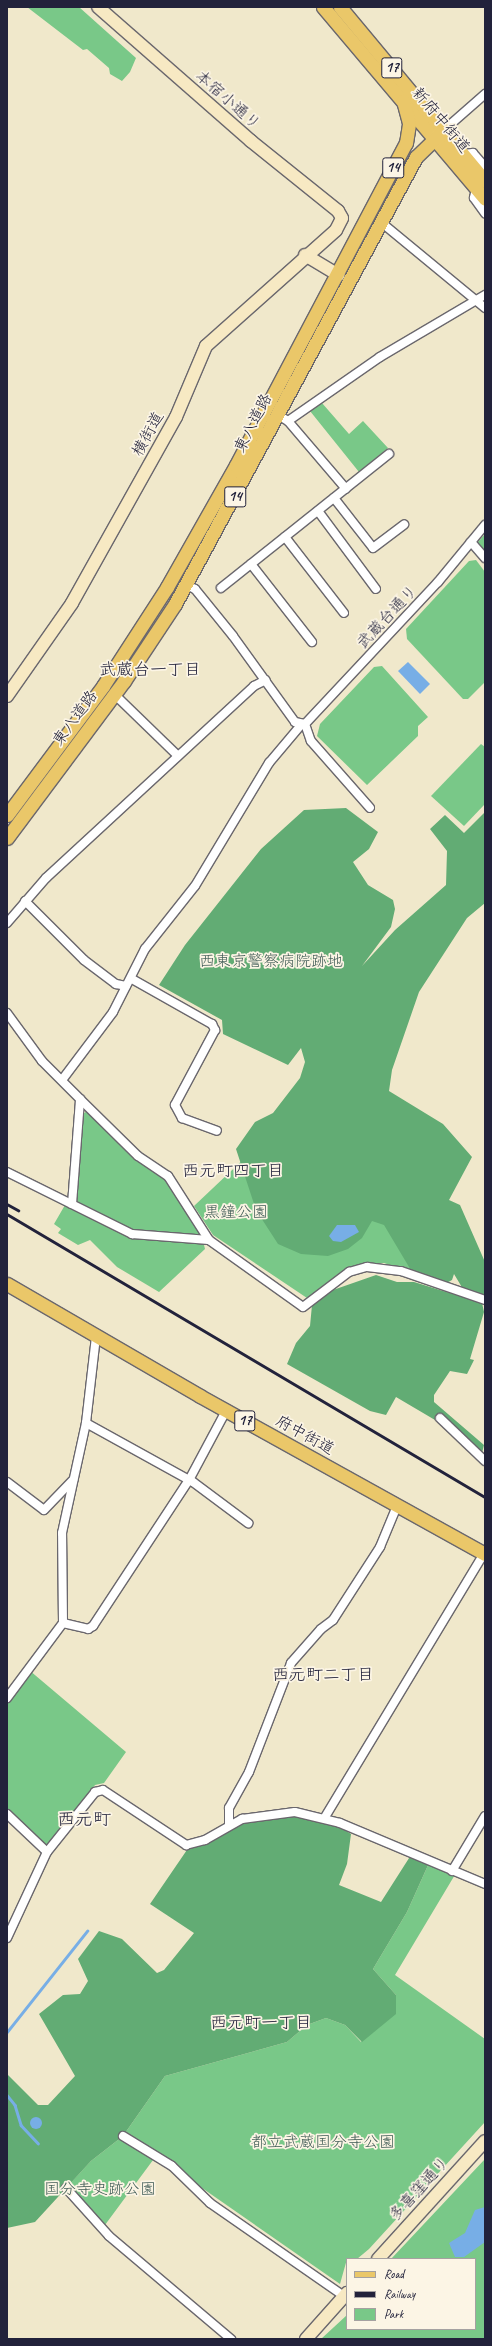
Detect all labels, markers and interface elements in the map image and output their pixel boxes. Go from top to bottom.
road number: 17 [381,55,403,81]
street label: 本宿小通り [192,67,264,133]
street label: 新府中街道 [408,83,474,157]
road number: 14 [382,155,404,181]
street label: 東八道路 [230,390,276,456]
street label: 横街道 [128,408,168,460]
road number: 14 [224,484,246,510]
street label: 武蔵台通り [353,581,421,653]
district label: 武蔵台一丁目 [99,660,201,680]
street label: 東八道路 [48,686,102,750]
park label: 西東京警察病院跡地 [199,951,343,971]
district label: 西元町四丁目 [182,1161,284,1181]
park label: 黒鐘公園 [204,1202,268,1222]
road number: 17 [234,1408,256,1434]
street label: 府中街道 [272,1411,338,1459]
district label: 西元町二丁目 [272,1665,374,1685]
district label: 西元町 [57,1808,111,1830]
district label: 西元町一丁目 [210,2013,312,2033]
park label: 都立武蔵国分寺公園 [251,2132,395,2152]
street label: 多喜窪通り [385,2153,453,2225]
park label: 国分寺史跡公園 [44,2179,156,2199]
legend [346,2258,476,2330]
text: Road [384,2266,404,2282]
text: Railway [384,2286,415,2302]
text: Park [384,2306,403,2322]

